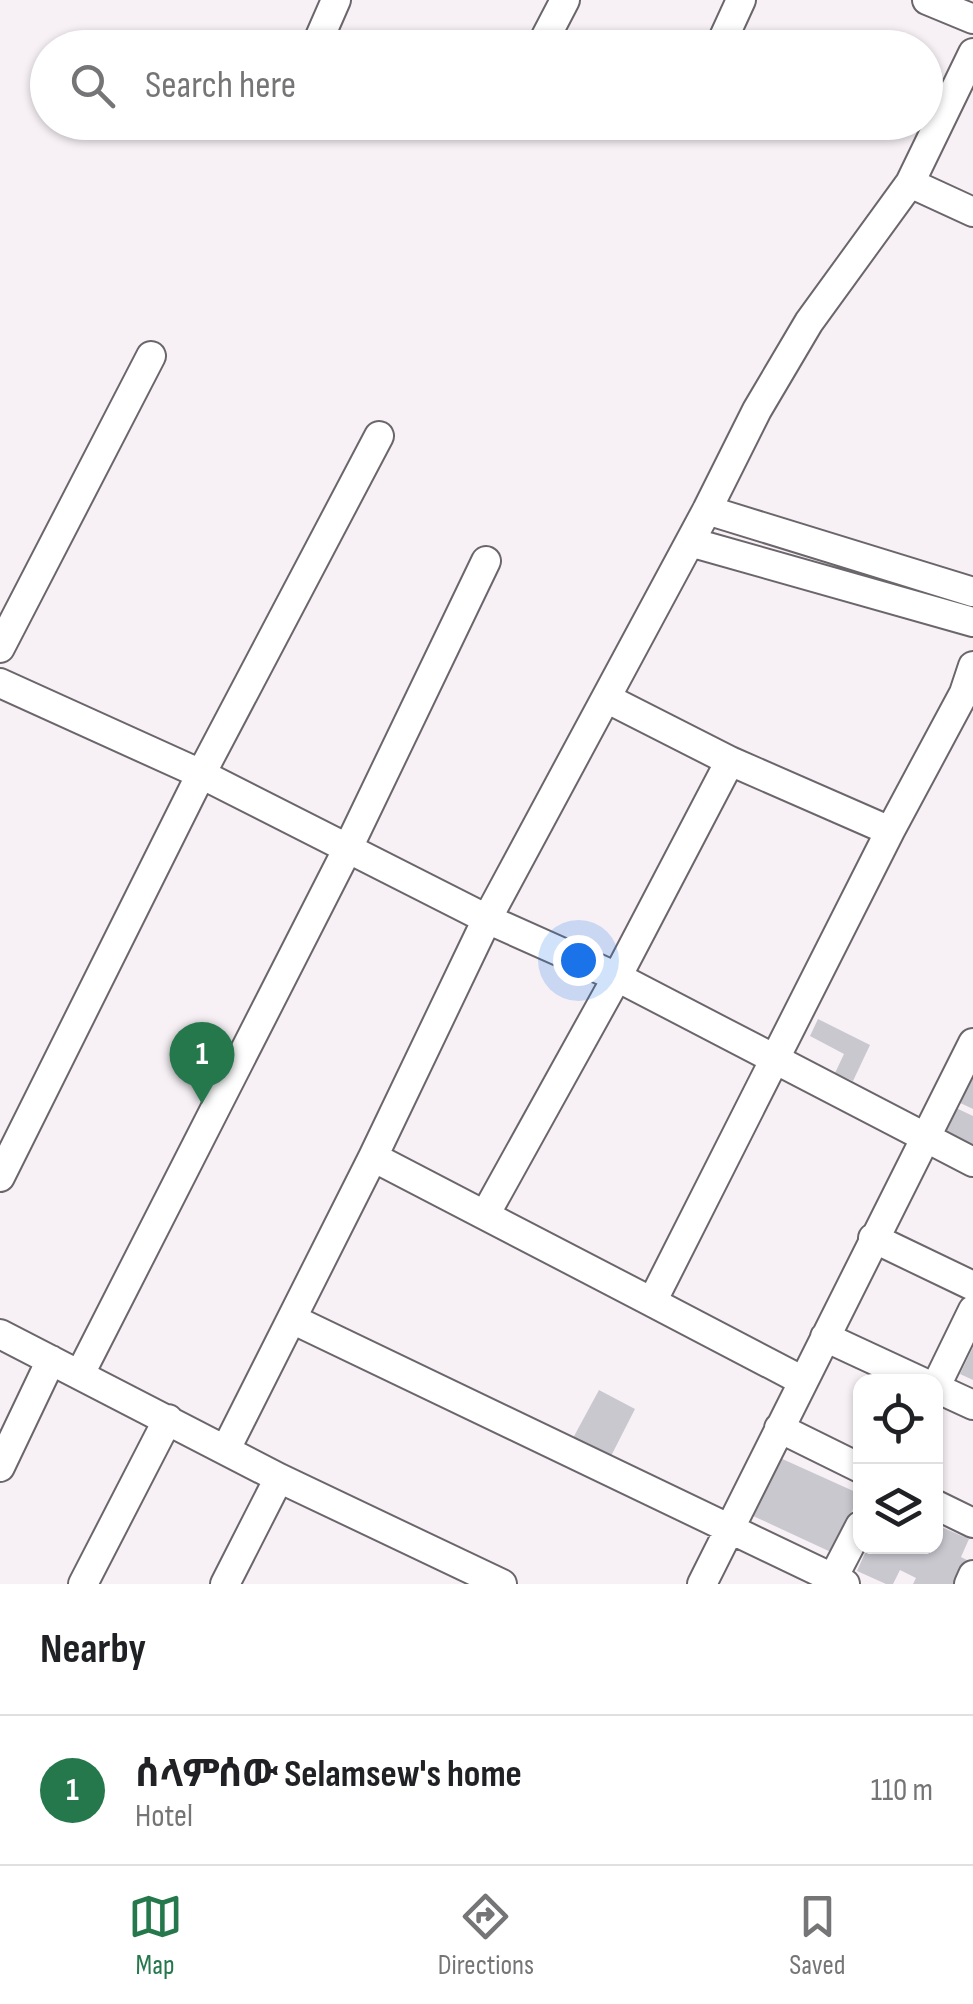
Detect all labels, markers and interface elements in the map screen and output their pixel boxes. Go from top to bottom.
search box [30,30,943,140]
icon: search [65,58,120,113]
text: Search here [145,63,296,108]
your location [553,935,604,986]
pin: 1 [170,1022,234,1104]
map controls [853,1374,943,1554]
button: locate [853,1374,943,1464]
button: layers [853,1464,943,1554]
text: Nearby [40,1624,146,1675]
text: ሰላምሰው Selamsew's home [135,1752,522,1797]
text: 1 [66,1771,79,1810]
text: 110 m [871,1771,933,1810]
text: Hotel [135,1797,193,1836]
tab: Map [128,1889,183,1982]
tab: Directions [438,1889,534,1982]
tab: Saved [789,1889,845,1982]

